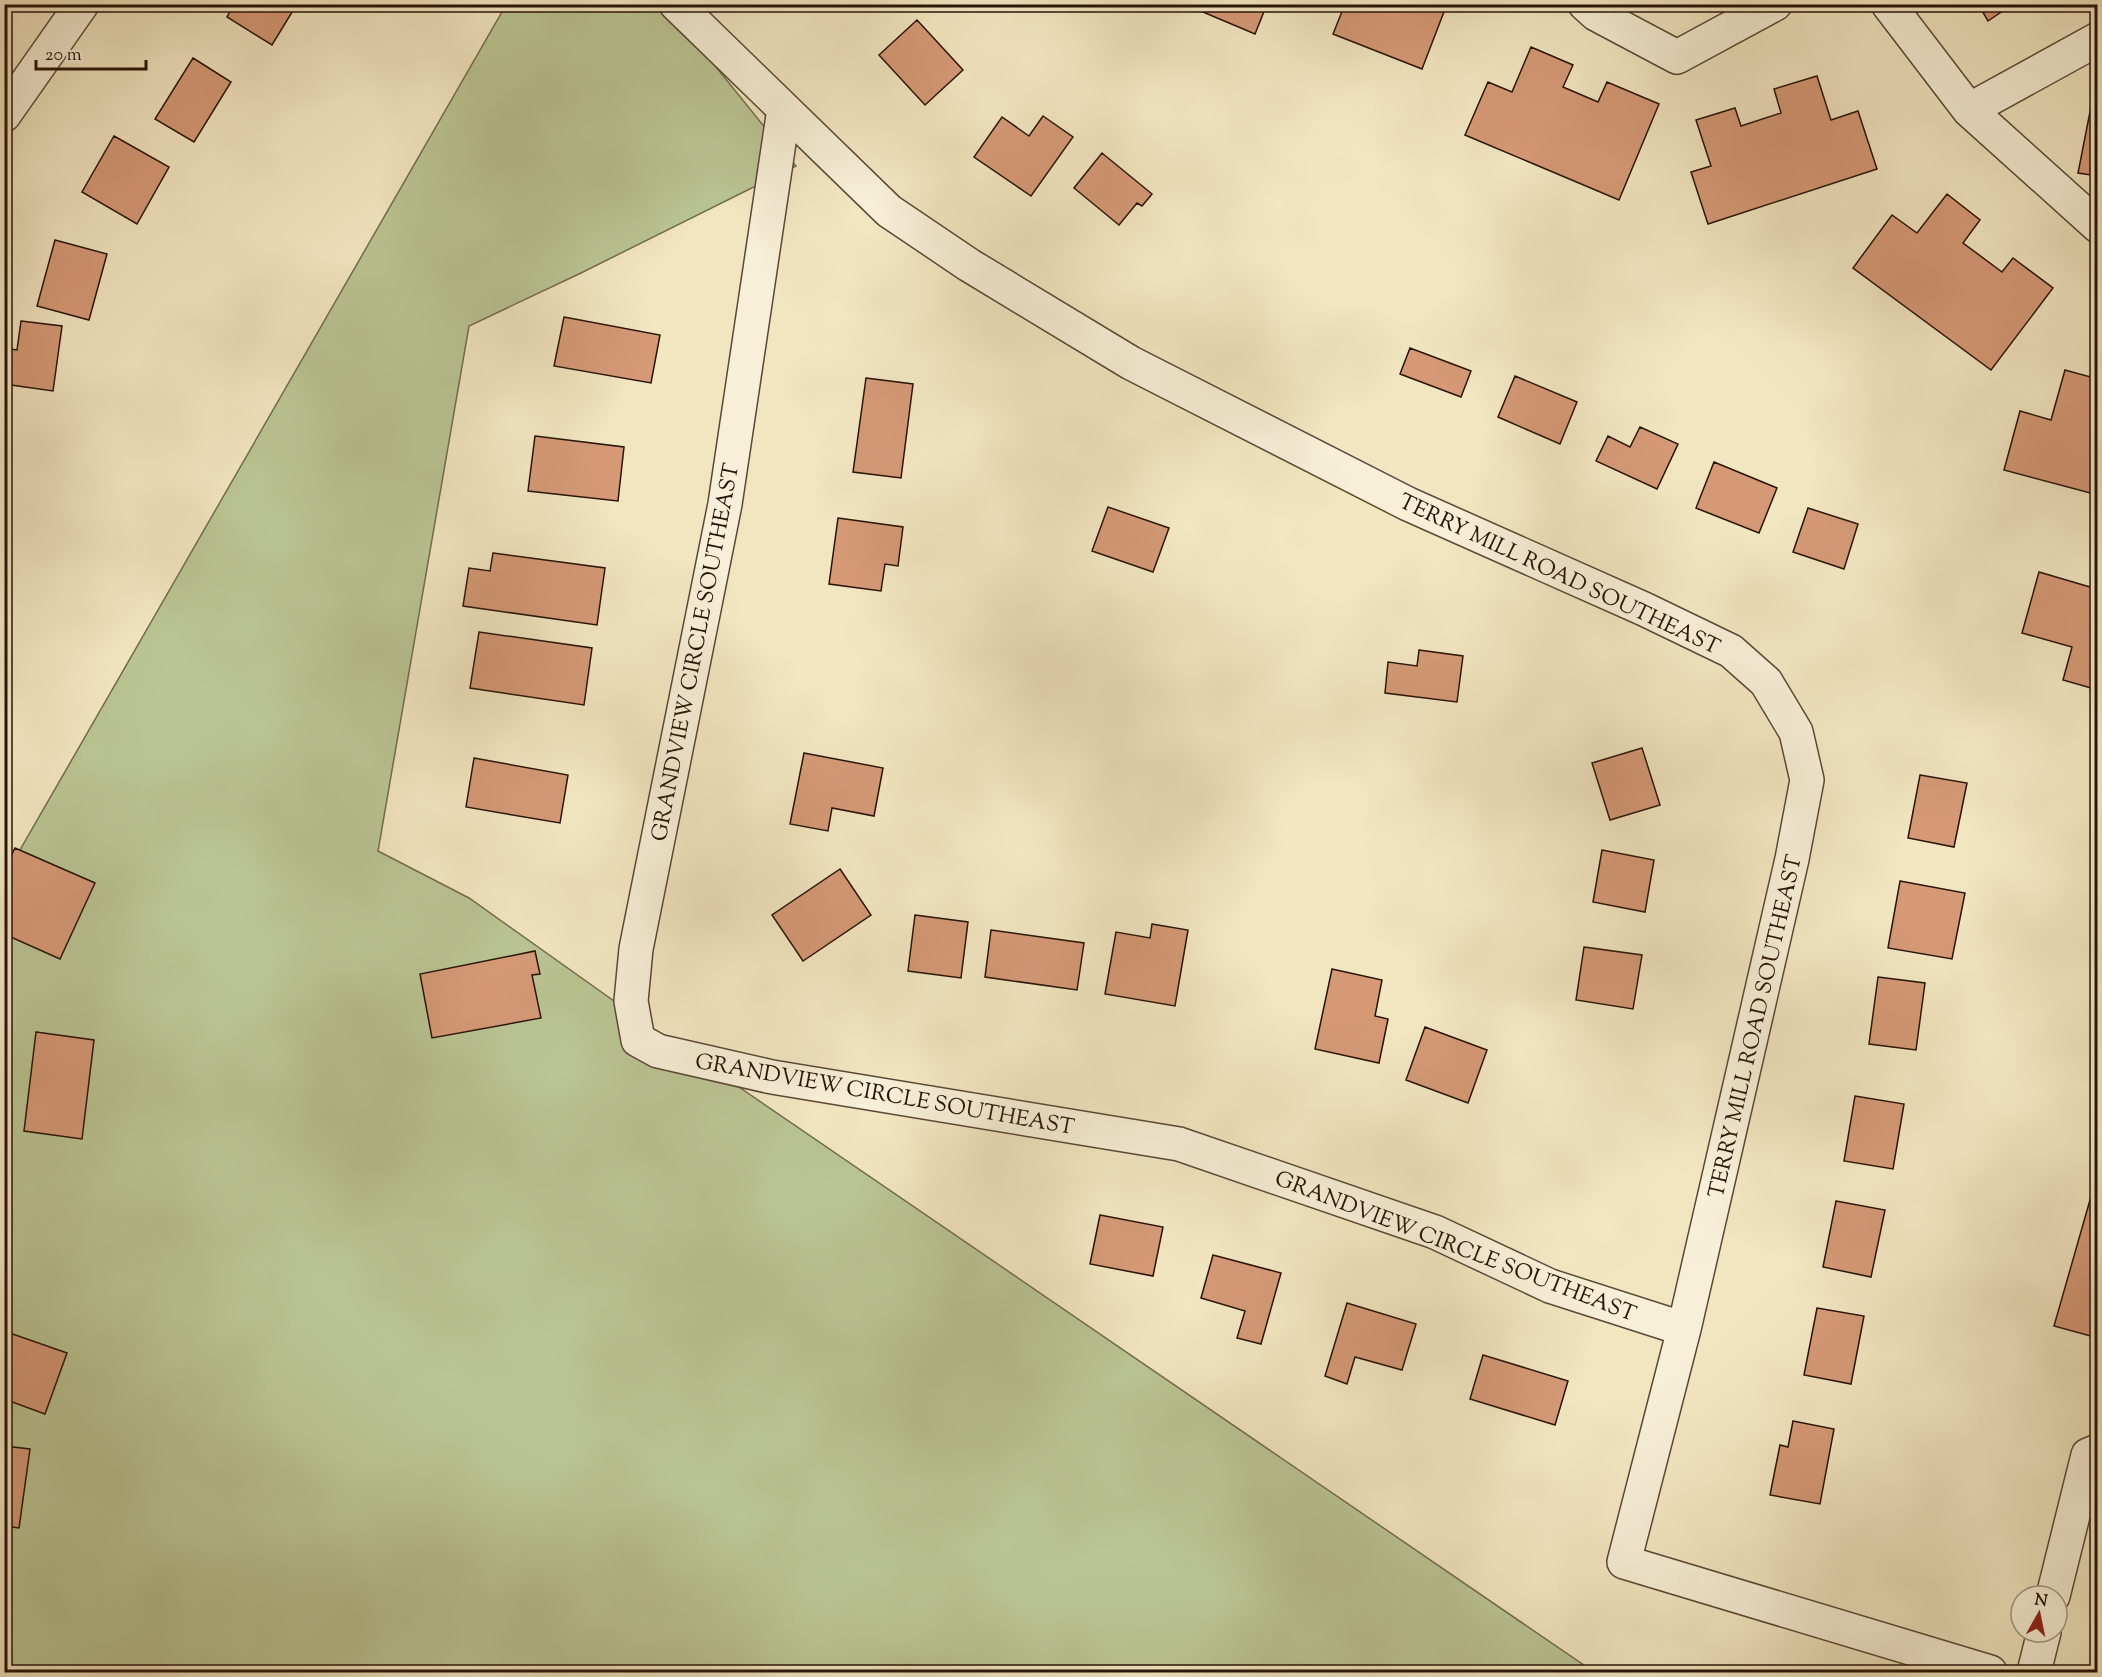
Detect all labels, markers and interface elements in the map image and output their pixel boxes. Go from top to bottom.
scale bar [36,33,146,71]
text: 20 m [45,43,82,69]
street label: GRANDVIEW CIRCLE SOUTHEAST [645,460,749,844]
street label: TERRY MILL ROAD SOUTHEAST [1393,487,1725,665]
street label: TERRY MILL ROAD SOUTHEAST [1702,851,1812,1201]
street label: GRANDVIEW CIRCLE SOUTHEAST [692,1047,1077,1145]
street label: GRANDVIEW CIRCLE SOUTHEAST [1270,1164,1641,1332]
north arrow [2009,1584,2069,1644]
text: N [2033,1589,2049,1614]

